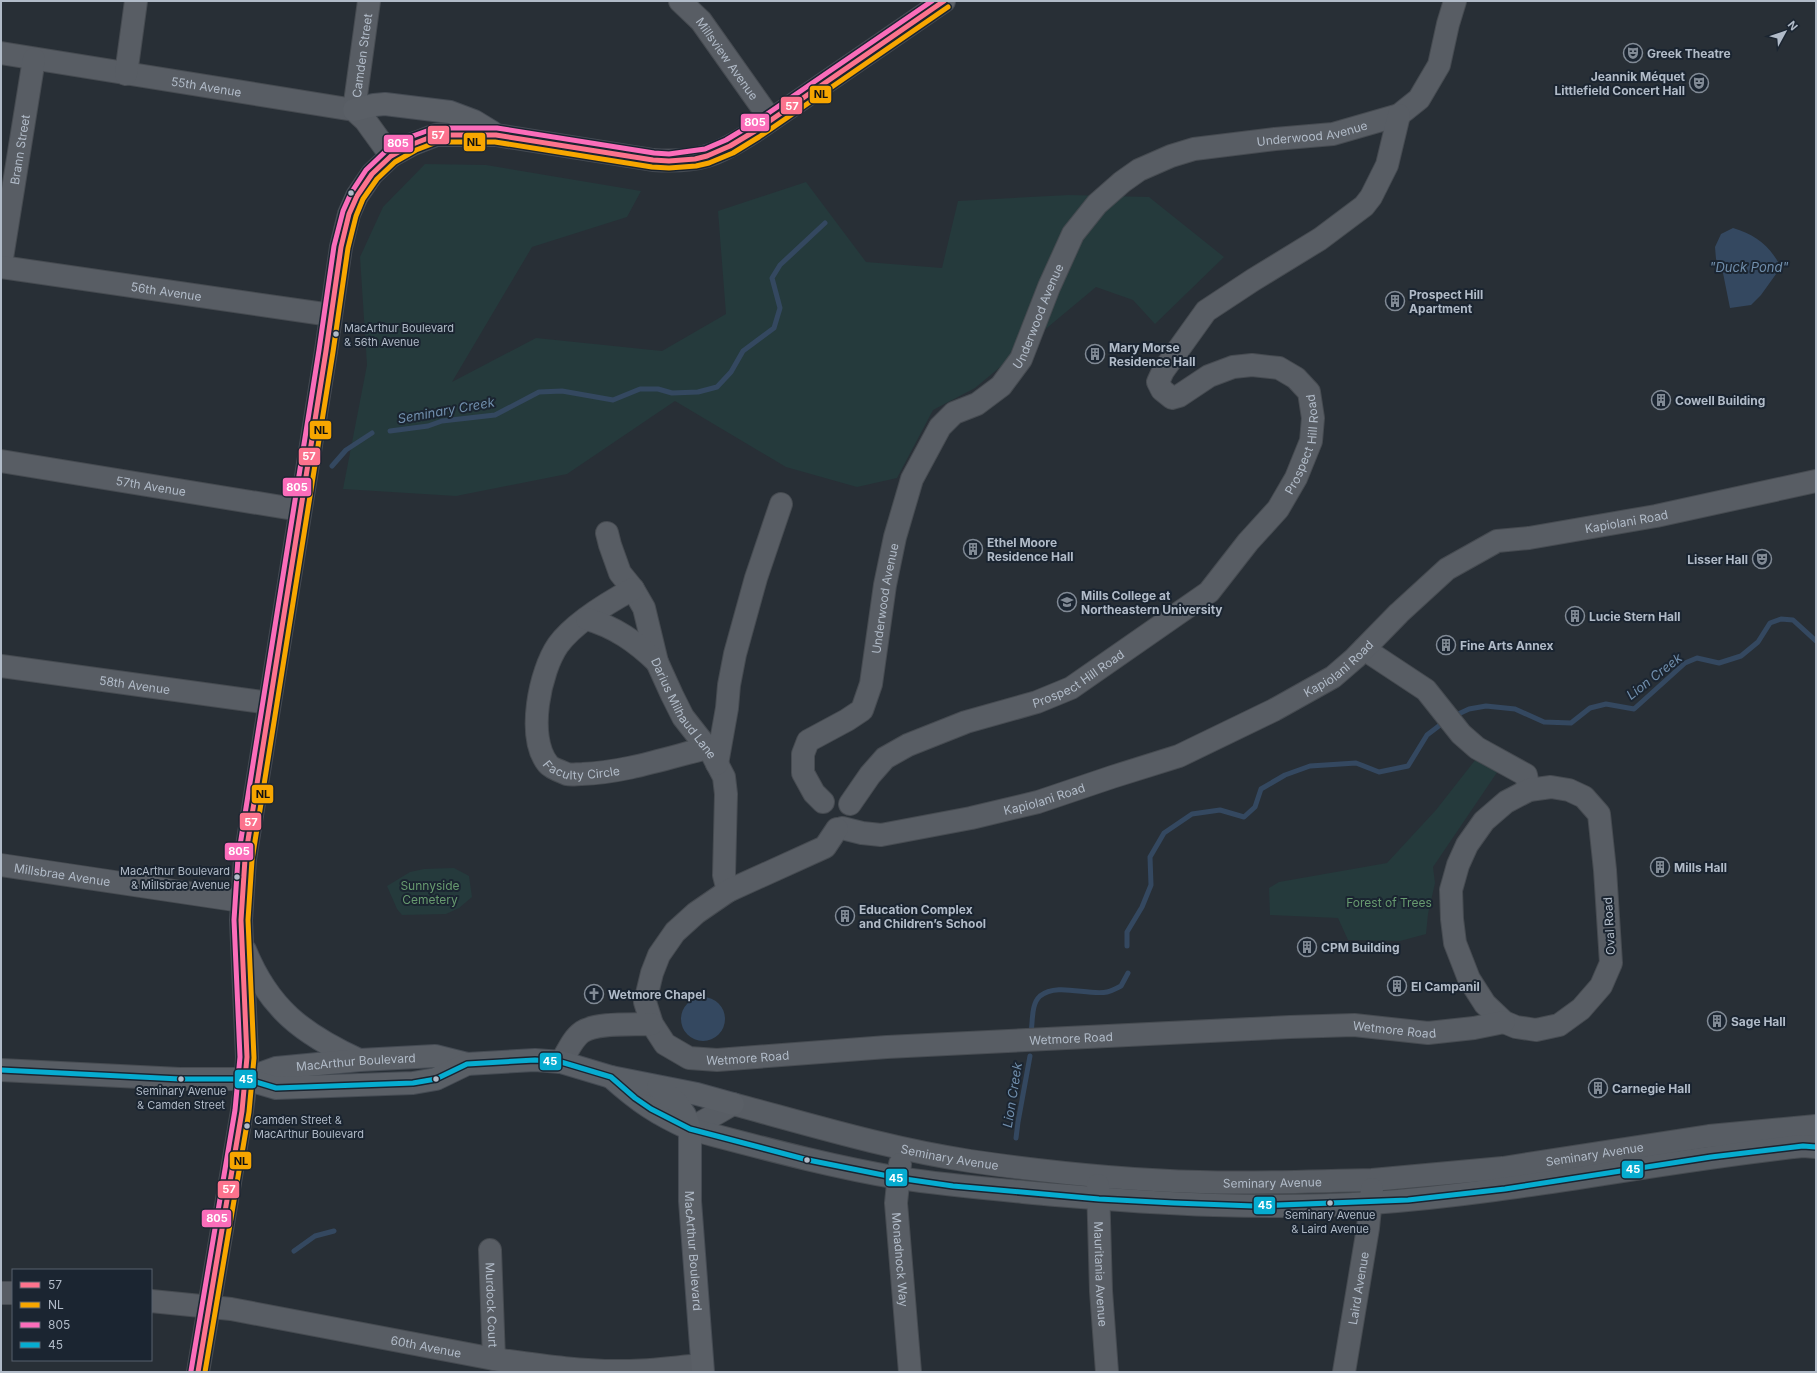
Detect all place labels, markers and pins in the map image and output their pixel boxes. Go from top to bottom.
theatre icon: Greek Theatre [1622,42,1644,64]
place label: Greek Theatre [1647,46,1731,61]
place label: Jeannik Méquet Littlefield Concert Hall [1555,69,1686,98]
theatre icon: Jeannik Méquet Littlefield Concert Hall [1688,72,1710,94]
unlabelled marker [346,188,356,198]
place label: Prospect Hill Apartment [1409,287,1483,316]
building icon: Prospect Hill Apartment [1384,290,1406,312]
place label: MacArthur Boulevard & 56th Avenue [344,321,454,349]
marker: MacArthur Boulevard & 56th Avenue [331,329,341,339]
place label: Mary Morse Residence Hall [1109,340,1196,369]
building icon: Mary Morse Residence Hall [1084,343,1106,365]
building icon: Cowell Building [1650,389,1672,411]
place label: Cowell Building [1675,393,1765,408]
place label: Ethel Moore Residence Hall [987,535,1074,564]
building icon: Ethel Moore Residence Hall [962,538,984,560]
theatre icon: Lisser Hall [1751,548,1773,570]
place label: Lisser Hall [1687,552,1748,567]
place label: Mills College at Northeastern University [1081,588,1223,617]
school or university icon: Mills College at Northeastern University [1056,591,1078,613]
building icon: Lucie Stern Hall [1564,605,1586,627]
place label: Lucie Stern Hall [1589,609,1681,624]
building icon: Fine Arts Annex [1435,634,1457,656]
place label: Fine Arts Annex [1460,638,1554,653]
building icon: Mills Hall [1649,856,1671,878]
place label: Mills Hall [1674,860,1727,875]
place label: MacArthur Boulevard & Millsbrae Avenue [120,864,230,892]
marker: MacArthur Boulevard & Millsbrae Avenue [232,872,242,882]
place label: Education Complex and Children’s School [859,902,986,931]
building icon: Education Complex and Children’s School [834,905,856,927]
building icon: CPM Building [1296,936,1318,958]
place label: CPM Building [1321,940,1399,955]
building icon: El Campanil [1386,975,1408,997]
place label: El Campanil [1411,979,1480,994]
church icon: Wetmore Chapel [583,983,605,1005]
place label: Wetmore Chapel [608,987,706,1002]
building icon: Sage Hall [1706,1010,1728,1032]
place label: Sage Hall [1731,1014,1786,1029]
marker: Seminary Avenue & Camden Street [176,1074,186,1084]
unlabelled marker [431,1074,441,1084]
building icon: Carnegie Hall [1587,1077,1609,1099]
place label: Carnegie Hall [1612,1081,1691,1096]
place label: Seminary Avenue & Camden Street [136,1084,226,1112]
place label: Camden Street & MacArthur Boulevard [254,1113,364,1141]
marker: Camden Street & MacArthur Boulevard [242,1121,252,1131]
unlabelled marker [802,1155,812,1165]
marker: Seminary Avenue & Laird Avenue [1325,1198,1335,1208]
place label: Seminary Avenue & Laird Avenue [1285,1208,1375,1236]

